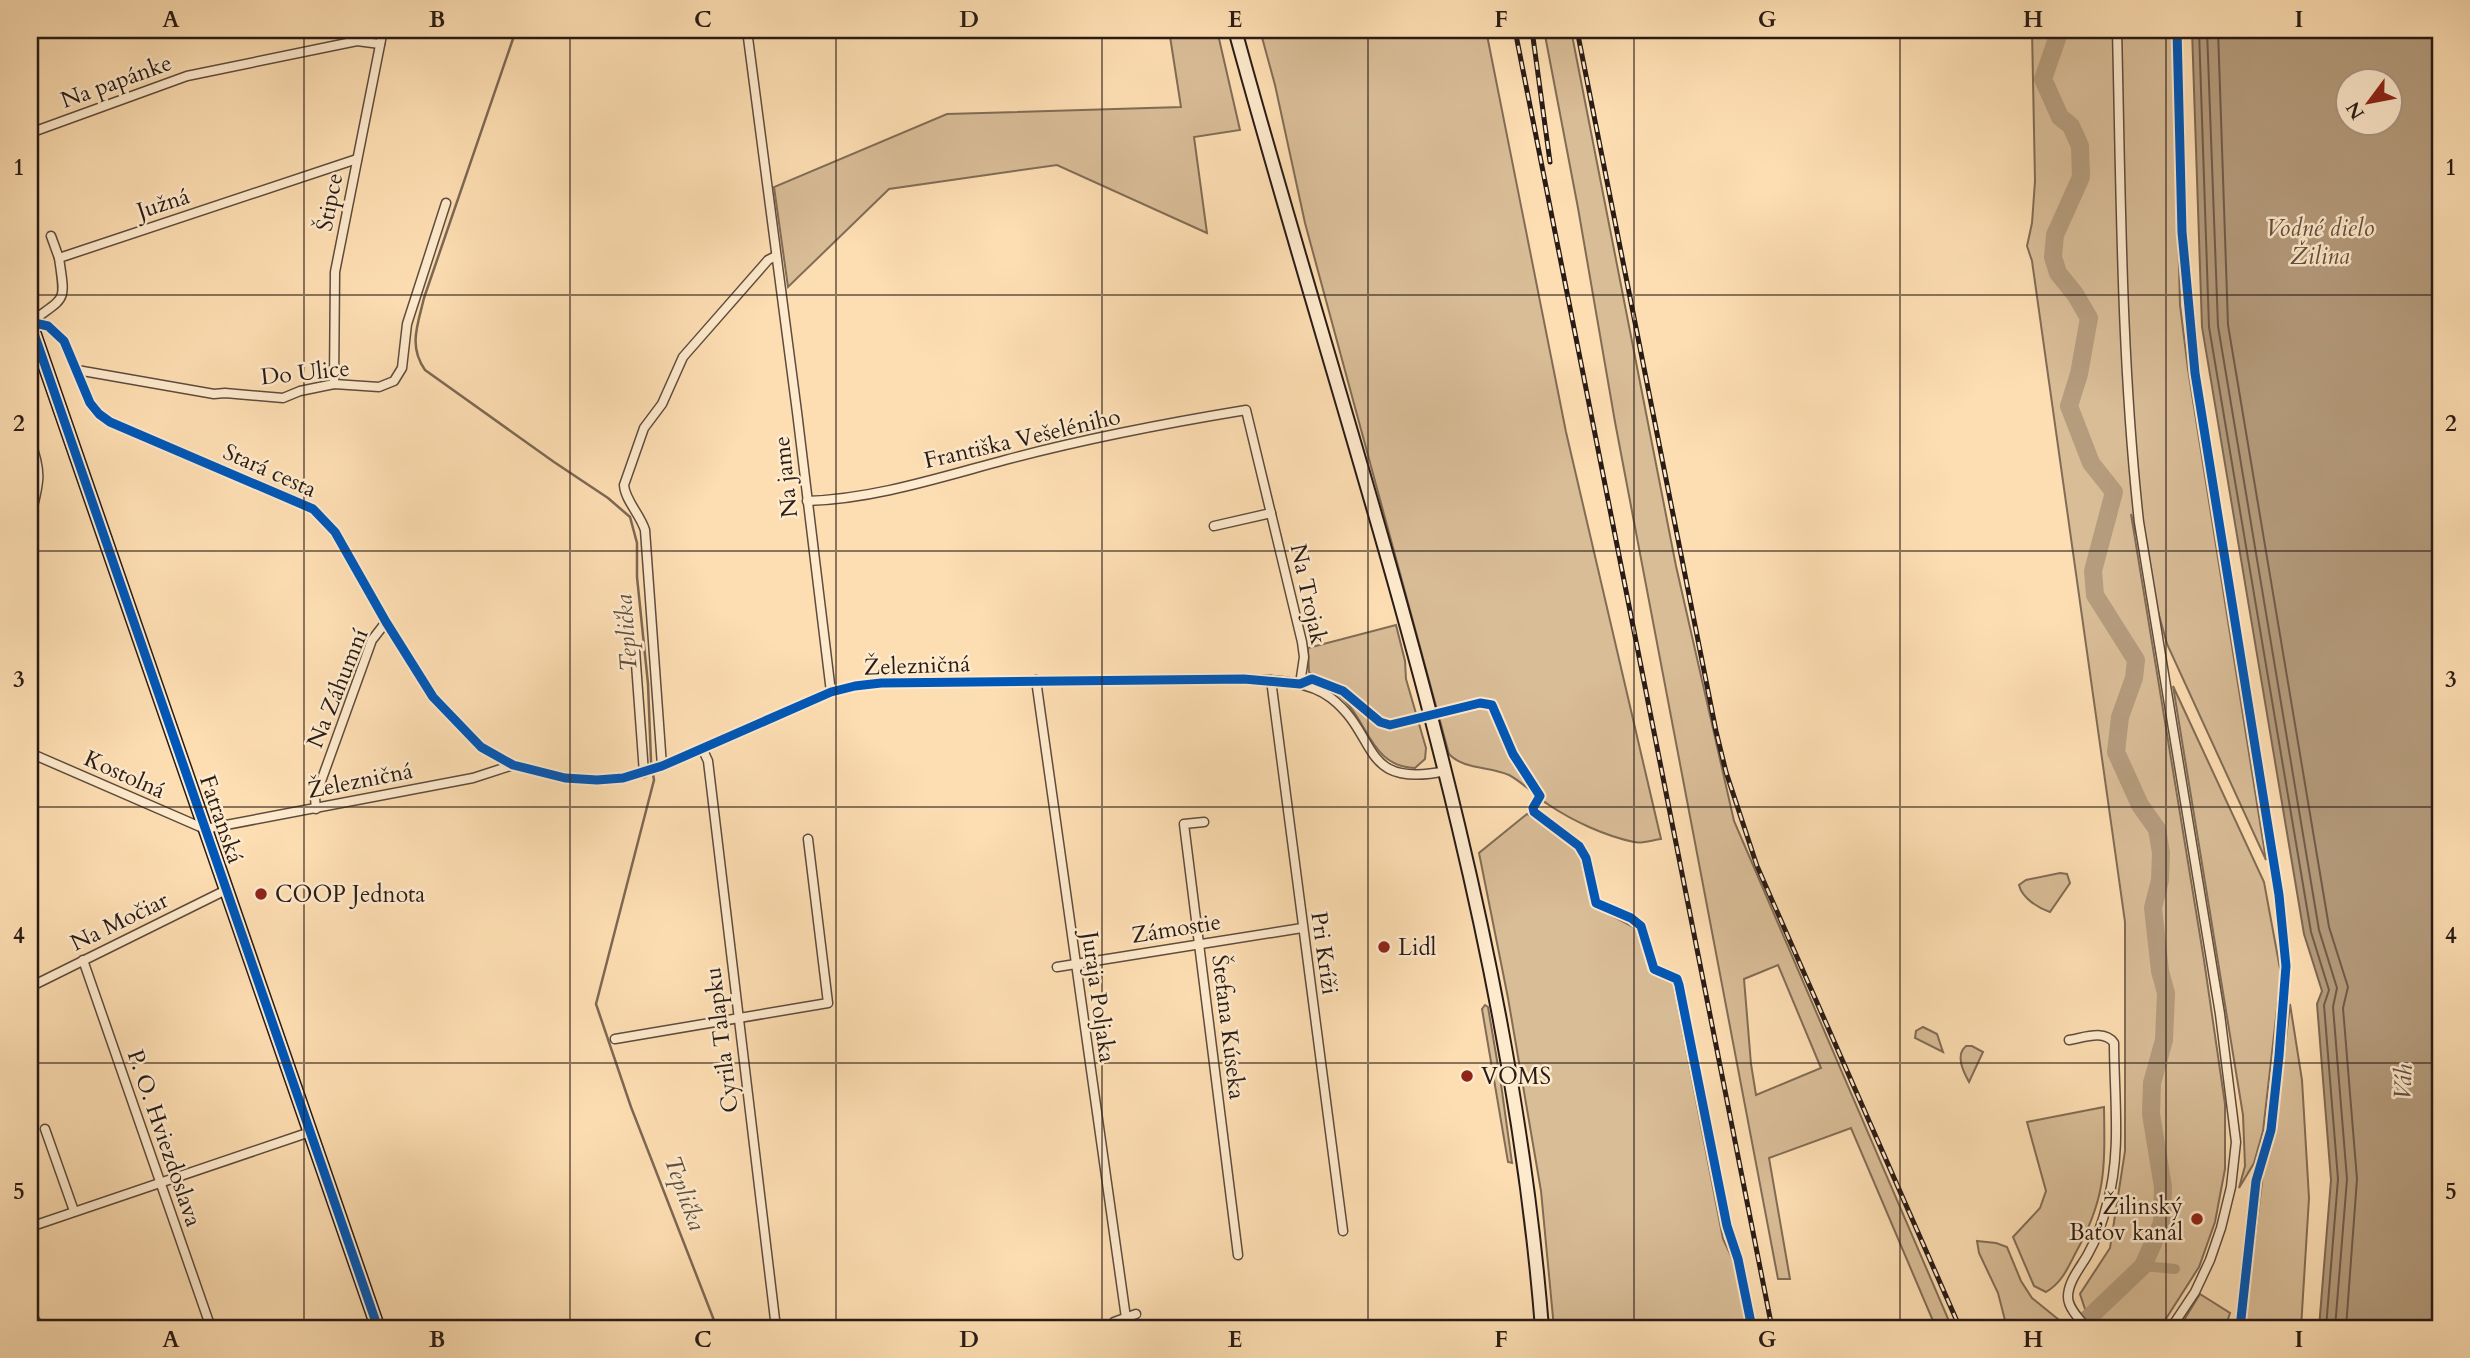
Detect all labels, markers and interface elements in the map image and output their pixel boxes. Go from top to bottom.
text: A [162,4,180,35]
text: B [429,4,445,35]
text: C [694,4,712,35]
text: D [959,4,979,35]
text: E [1228,4,1242,35]
text: F [1494,4,1508,35]
text: G [1758,4,1777,35]
text: H [2023,4,2043,35]
text: I [2295,4,2303,35]
street label: Na papánke [56,47,176,116]
north arrow [2334,66,2404,136]
text: N [2340,96,2371,124]
text: 1 [13,152,25,183]
text: 1 [2445,152,2457,183]
street label: Štipce [308,170,350,234]
street label: Južná [130,180,194,227]
water label: Vodné dielo Žilina [2266,212,2374,273]
street label: Do Ulice [259,352,351,393]
street label: Františka Vešeléniho [921,401,1123,476]
text: 2 [13,408,25,439]
text: 2 [2445,408,2457,439]
street label: Na jame [766,435,805,519]
street label: Stará cesta [218,436,321,505]
street label: Na Trojak [1283,541,1334,648]
water label: Teplička [607,593,646,673]
street label: Na Záhumní [299,624,375,753]
street label: Železničná [863,647,971,683]
text: 3 [13,664,25,695]
text: 3 [2445,664,2457,695]
street label: Kostolná [79,743,170,806]
street label: Železničná [305,754,415,806]
street label: Fatranská [192,771,251,868]
place label: COOP Jednota [275,879,425,910]
street label: Na Močiar [65,884,174,958]
marker: COOP Jednota [253,886,269,902]
street label: Zámostie [1129,906,1223,951]
street label: Pri Kríži [1303,910,1346,997]
text: 4 [13,920,25,951]
text: 4 [2445,920,2457,951]
street label: Juraja Poljaka [1074,927,1123,1065]
place label: Lidl [1398,932,1437,963]
marker: Lidl [1376,939,1392,955]
street label: Štefana Kúseka [1204,953,1254,1101]
street label: Cyrila Talapku [697,965,746,1114]
street label: P. O. Hviezdoslava [120,1046,209,1231]
place label: VOMS [1481,1061,1551,1092]
water label: Váh [2386,1063,2421,1101]
marker: VOMS [1459,1068,1475,1084]
water label: Teplička [656,1151,713,1235]
text: 5 [13,1176,25,1207]
text: 5 [2445,1176,2457,1207]
place label: Žilinský Baťov kanál [2069,1190,2183,1248]
marker: Žilinský Baťov kanál [2189,1211,2205,1227]
text: A [162,1324,180,1355]
text: B [429,1324,445,1355]
text: C [694,1324,712,1355]
text: D [959,1324,979,1355]
text: E [1228,1324,1242,1355]
text: F [1494,1324,1508,1355]
text: G [1758,1324,1777,1355]
text: H [2023,1324,2043,1355]
text: I [2295,1324,2303,1355]

